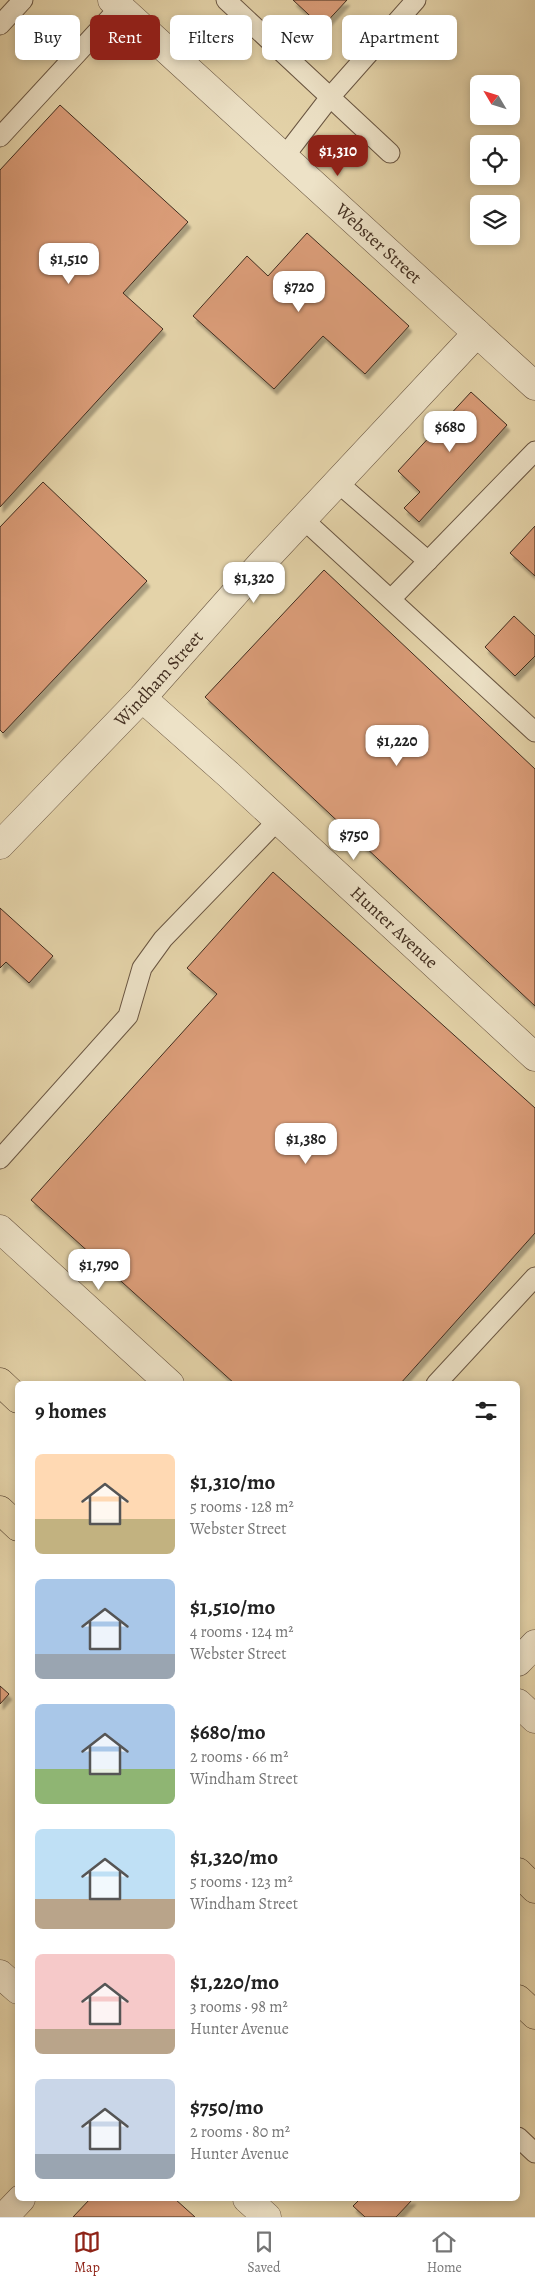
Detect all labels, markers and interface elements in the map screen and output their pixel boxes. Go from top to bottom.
chip: Buy [15,15,80,60]
chip: Rent [90,15,160,60]
chip: Filters [170,15,252,60]
chip: New [262,15,332,60]
chip: Apartment [342,15,457,60]
north arrow [470,75,520,125]
map controls [470,75,520,245]
pin: $1,310 [297,134,379,177]
button: locate [470,135,520,185]
text: $1,310 [319,140,357,162]
button: layers [470,195,520,245]
street label: Webster Street [330,197,427,289]
pin: $1,510 [28,242,110,285]
text: $1,510 [50,248,88,270]
pin: $720 [269,270,329,313]
text: $720 [284,276,314,298]
pin: $680 [420,410,480,453]
text: $680 [435,416,465,438]
pin: $1,320 [213,562,295,604]
text: $1,320 [234,567,274,589]
street label: Windham Street [108,625,208,732]
pin: $1,220 [356,724,438,767]
text: $1,220 [377,730,418,752]
pin: $750 [324,818,384,861]
text: $750 [339,824,369,846]
street label: Hunter Avenue [345,881,443,974]
pin: $1,380 [265,1122,347,1165]
text: $1,380 [286,1128,326,1150]
pin: $1,790 [58,1248,140,1291]
text: $1,790 [79,1254,119,1276]
text: 9 homes [35,1397,106,1425]
icon: filters [472,1397,500,1425]
text: $1,310/mo [190,1468,275,1496]
icon: home [75,1474,135,1534]
text: 5 rooms · 128 m² [190,1496,294,1518]
text: Webster Street [190,1518,287,1540]
text: $1,510/mo [190,1593,275,1621]
icon: home [75,1599,135,1659]
text: 4 rooms · 124 m² [190,1621,294,1643]
text: Webster Street [190,1643,287,1665]
text: $680/mo [190,1718,266,1746]
icon: home [75,1724,135,1784]
text: 2 rooms · 66 m² [190,1746,288,1768]
text: Windham Street [190,1768,298,1790]
text: $1,320/mo [190,1843,278,1871]
icon: home [75,1849,135,1909]
text: 5 rooms · 123 m² [190,1871,293,1893]
text: Windham Street [190,1893,298,1915]
text: $1,220/mo [190,1968,279,1996]
icon: home [75,1974,135,2034]
text: 3 rooms · 98 m² [190,1996,288,2018]
text: Hunter Avenue [190,2018,289,2040]
text: $750/mo [190,2093,264,2121]
icon: home [75,2099,135,2159]
text: 2 rooms · 80 m² [190,2121,290,2143]
text: Hunter Avenue [190,2143,289,2165]
tab: Map [73,2228,101,2277]
tab: Saved [247,2228,281,2277]
tab: Home [427,2228,462,2277]

